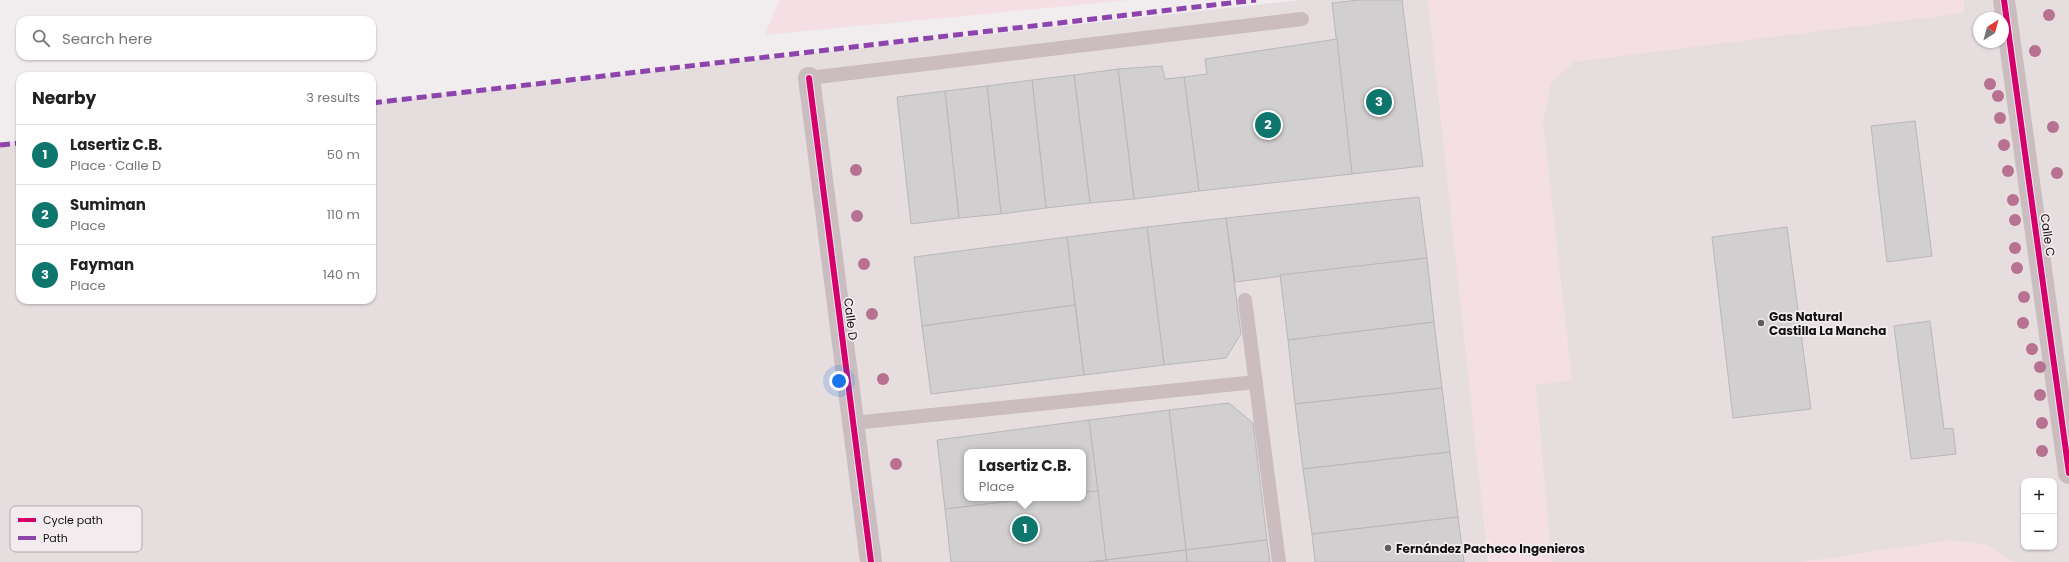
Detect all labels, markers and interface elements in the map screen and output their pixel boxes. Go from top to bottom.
north arrow [1973,12,2009,48]
search box [16,16,376,60]
icon: search [30,27,52,49]
text: Search here [62,28,152,49]
text: Nearby [32,86,96,110]
pin: 3 [1366,87,1392,117]
text: 3 results [306,88,360,107]
pin: 2 [1255,110,1281,140]
text: Lasertiz C.B. [70,134,162,155]
text: 1 [43,145,47,164]
text: 50 m [327,145,360,164]
text: Place · Calle D [70,156,161,175]
text: Sumiman [70,194,146,215]
text: 2 [41,205,49,224]
text: 110 m [327,205,360,224]
street label: Calle C [2037,212,2059,258]
text: Place [70,216,105,235]
text: Fayman [70,254,134,275]
text: 3 [41,265,49,284]
text: 140 m [323,265,360,284]
text: Place [70,276,105,295]
street label: Calle D [840,297,862,341]
place label: Gas Natural Castilla La Mancha [1769,308,1886,339]
marker: Gas Natural Castilla La Mancha [1756,318,1766,328]
your location [829,371,849,391]
popup [964,449,1086,501]
text: Lasertiz C.B. [979,455,1071,476]
text: Place [979,477,1014,496]
map controls [2021,478,2057,550]
button: + [2021,478,2057,514]
legend [10,506,142,552]
text: Cycle path [43,512,103,528]
pin: 1 [1012,514,1038,544]
button: − [2021,514,2057,550]
text: Path [43,530,68,546]
place label: Fernández Pacheco Ingenieros [1396,540,1585,557]
marker: Fernández Pacheco Ingenieros [1383,543,1393,553]

